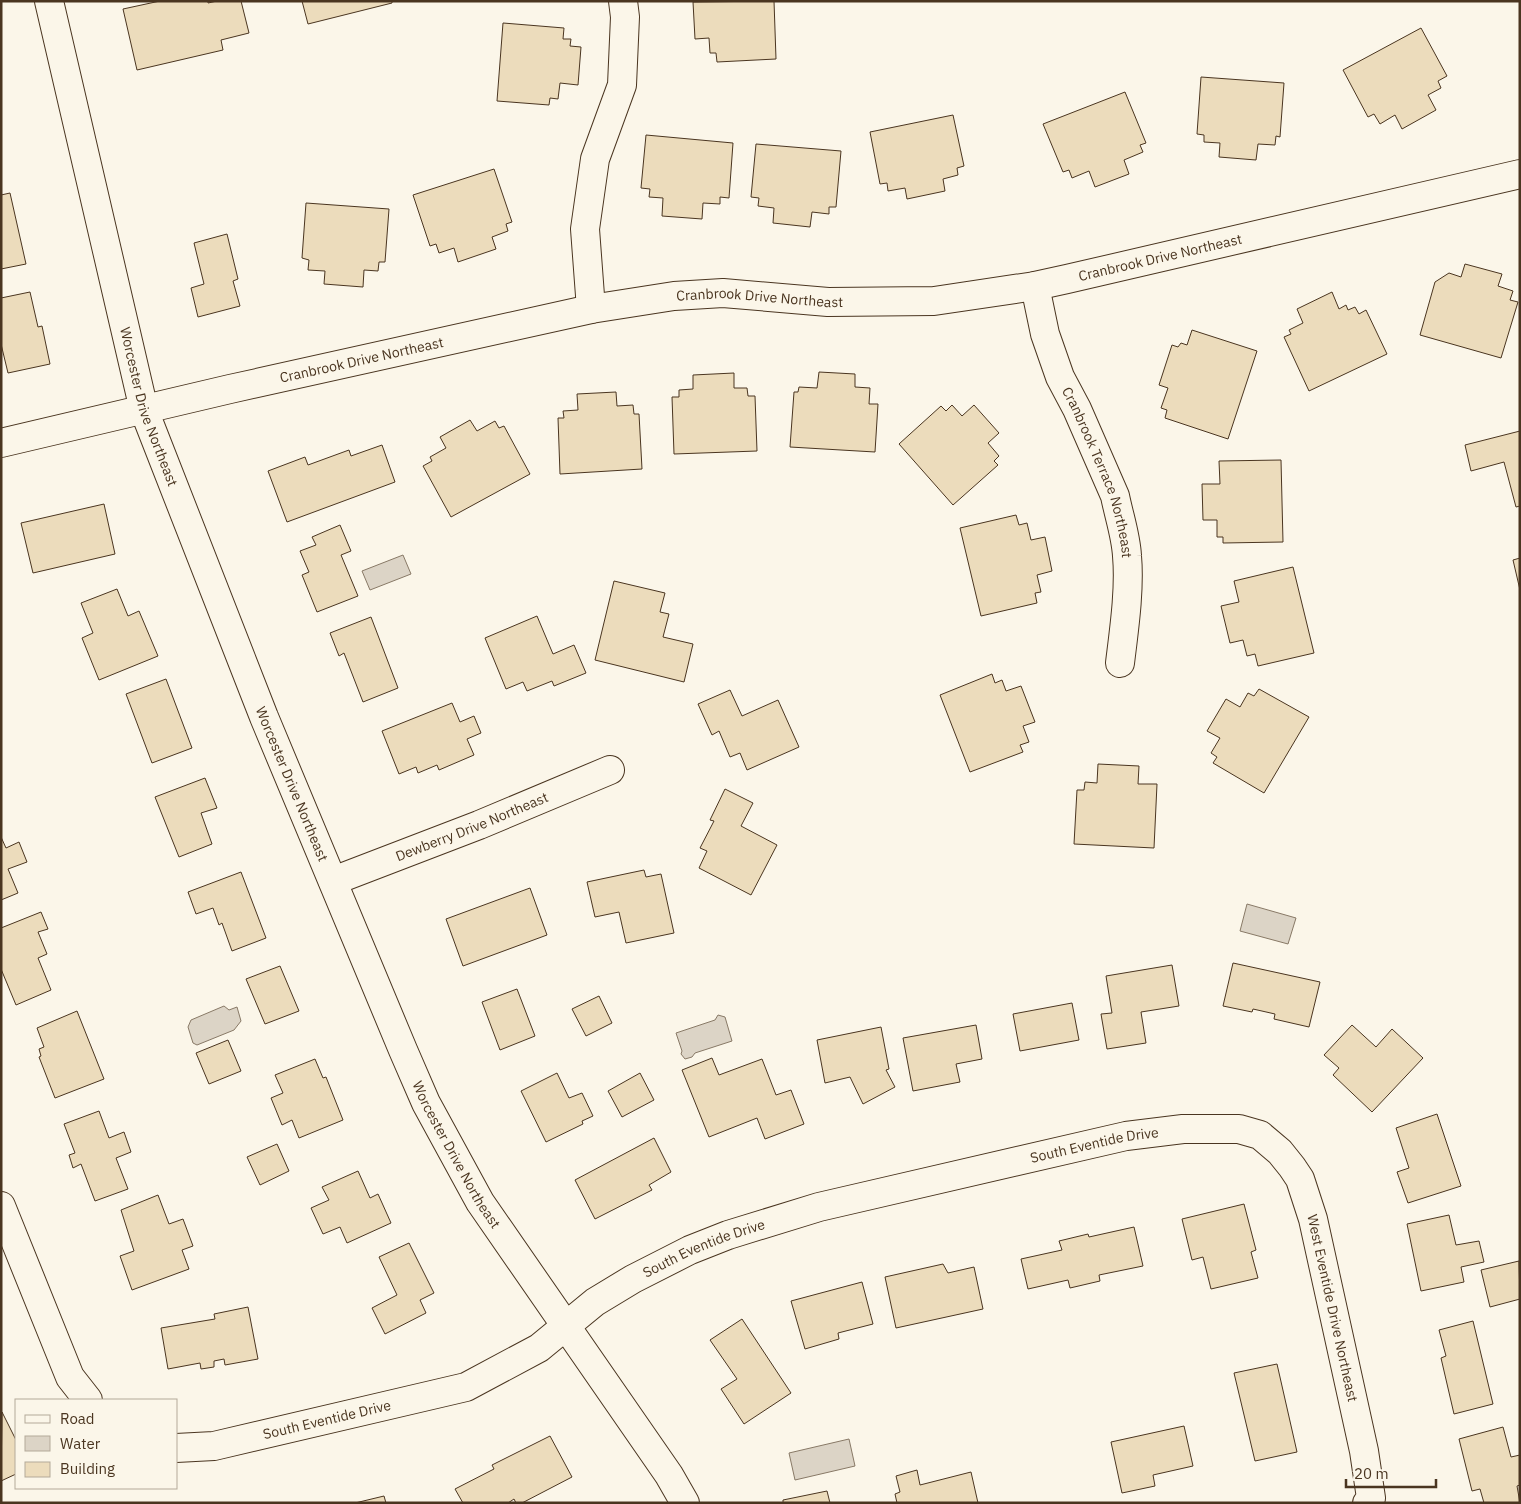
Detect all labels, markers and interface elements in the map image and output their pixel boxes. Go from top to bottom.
street label: Cranbrook Drive Northeast [1077,230,1244,285]
street label: Cranbrook Drive Northeast [676,284,843,311]
street label: Worcester Drive Northeast [116,325,182,489]
street label: Cranbrook Drive Northeast [278,333,445,387]
street label: Cranbrook Terrace Northeast [1058,384,1136,559]
street label: Worcester Drive Northeast [252,704,332,864]
street label: Dewberry Drive Northeast [393,788,551,865]
street label: Worcester Drive Northeast [409,1078,505,1232]
street label: South Eventide Drive [1028,1123,1160,1167]
street label: West Eventide Drive Northeast [1303,1213,1362,1404]
street label: South Eventide Drive [640,1215,767,1282]
street label: South Eventide Drive [261,1396,393,1443]
legend [15,1399,178,1489]
text: Road [60,1409,95,1428]
text: Water [60,1434,101,1453]
scale bar [1346,1456,1436,1488]
text: Building [60,1459,115,1478]
text: 20 m [1354,1464,1389,1483]

